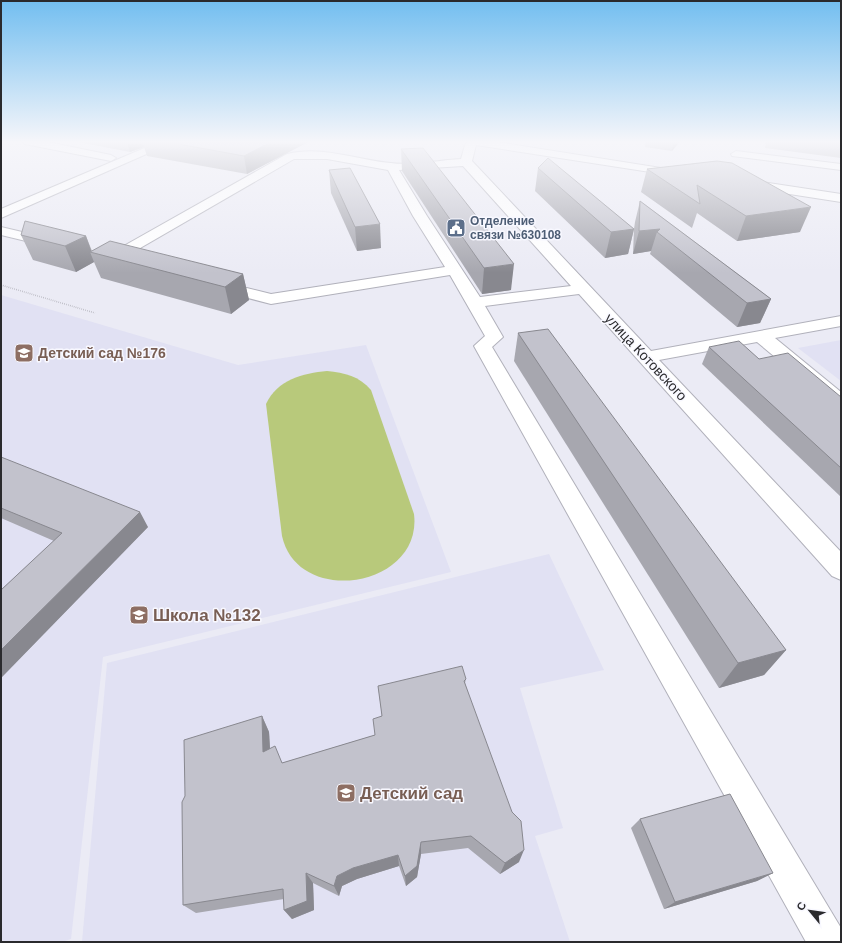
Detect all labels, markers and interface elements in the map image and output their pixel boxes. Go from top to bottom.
place label: Отделение связи №630108 [470,214,561,242]
public building icon: Отделение связи №630108 [445,217,467,239]
street label: улица Котовского [602,310,691,404]
school or university icon: Детский сад №176 [13,342,35,364]
place label: Детский сад №176 [38,345,166,361]
school or university icon: Школа №132 [128,604,150,626]
place label: Школа №132 [153,606,261,625]
school or university icon: Детский сад [335,782,357,804]
place label: Детский сад [360,784,463,803]
north arrow [790,891,830,931]
text: С [794,900,808,913]

